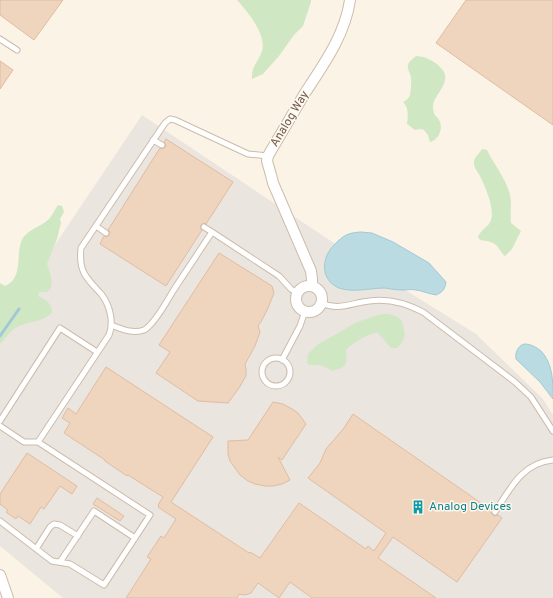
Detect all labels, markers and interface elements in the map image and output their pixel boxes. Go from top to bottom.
street label: Analog Way [267,88,313,150]
building icon: Analog Devices [410,499,426,515]
place label: Analog Devices [429,499,511,515]

